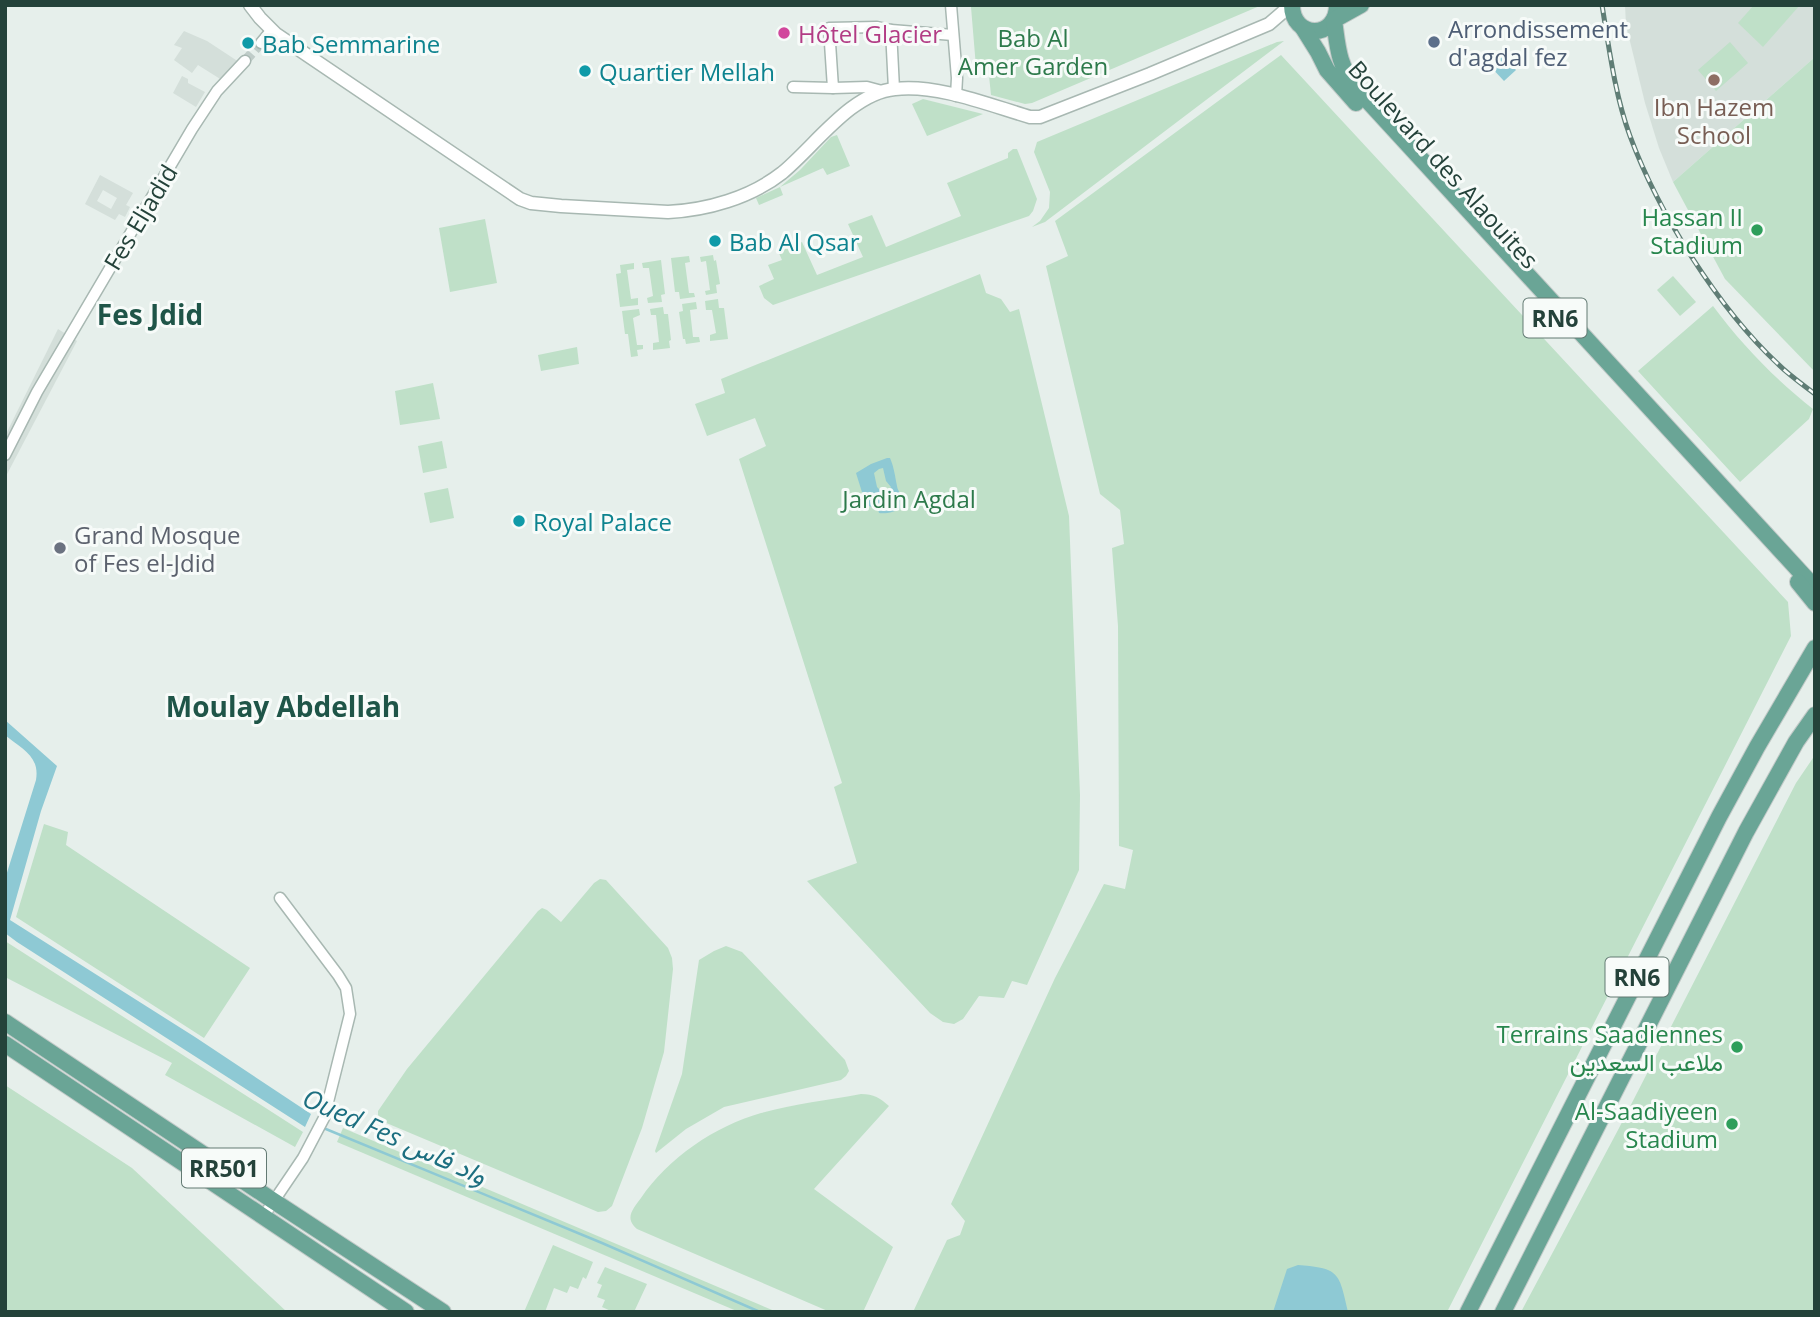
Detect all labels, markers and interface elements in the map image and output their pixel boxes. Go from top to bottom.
place label: Arrondissement d'agdal fez [1448,12,1628,73]
place label: Hôtel Glacier [798,17,942,50]
park label: Bab Al Amer Garden [958,21,1108,82]
marker: Hôtel Glacier [776,25,792,41]
place label: Bab Semmarine [262,27,440,60]
marker: Arrondissement d'agdal fez [1426,34,1442,50]
marker: Bab Semmarine [240,35,256,51]
street label: Boulevard des Alaouites [1342,53,1546,275]
place label: Quartier Mellah [599,55,775,88]
marker: Quartier Mellah [577,63,593,79]
marker: Ibn Hazem School [1706,72,1722,88]
place label: Ibn Hazem School [1654,90,1774,151]
street label: Fes Eljadid [96,158,184,276]
place label: Hassan II Stadium [1641,200,1743,261]
marker: Hassan II Stadium [1749,222,1765,238]
place label: Bab Al Qsar [729,225,860,258]
marker: Bab Al Qsar [707,233,723,249]
district label: Fes Jdid [97,295,203,333]
road number: RN6 [1524,298,1586,338]
park label: Jardin Agdal [840,482,976,515]
place label: Royal Palace [533,505,672,538]
marker: Royal Palace [511,513,527,529]
place label: Grand Mosque of Fes el-Jdid [74,518,241,579]
marker: Grand Mosque of Fes el-Jdid [52,540,68,556]
district label: Moulay Abdellah [166,687,400,725]
road number: RN6 [1606,958,1668,996]
place label: Terrains Saadiennes ملاعب السعدين [1497,1017,1723,1078]
marker: Terrains Saadiennes ملاعب السعدين [1729,1039,1745,1055]
water label: Oued Fes واد فاس [297,1079,493,1193]
place label: Al-Saadiyeen Stadium [1575,1094,1718,1155]
marker: Al-Saadiyeen Stadium [1724,1116,1740,1132]
road number: RR501 [182,1148,266,1188]

